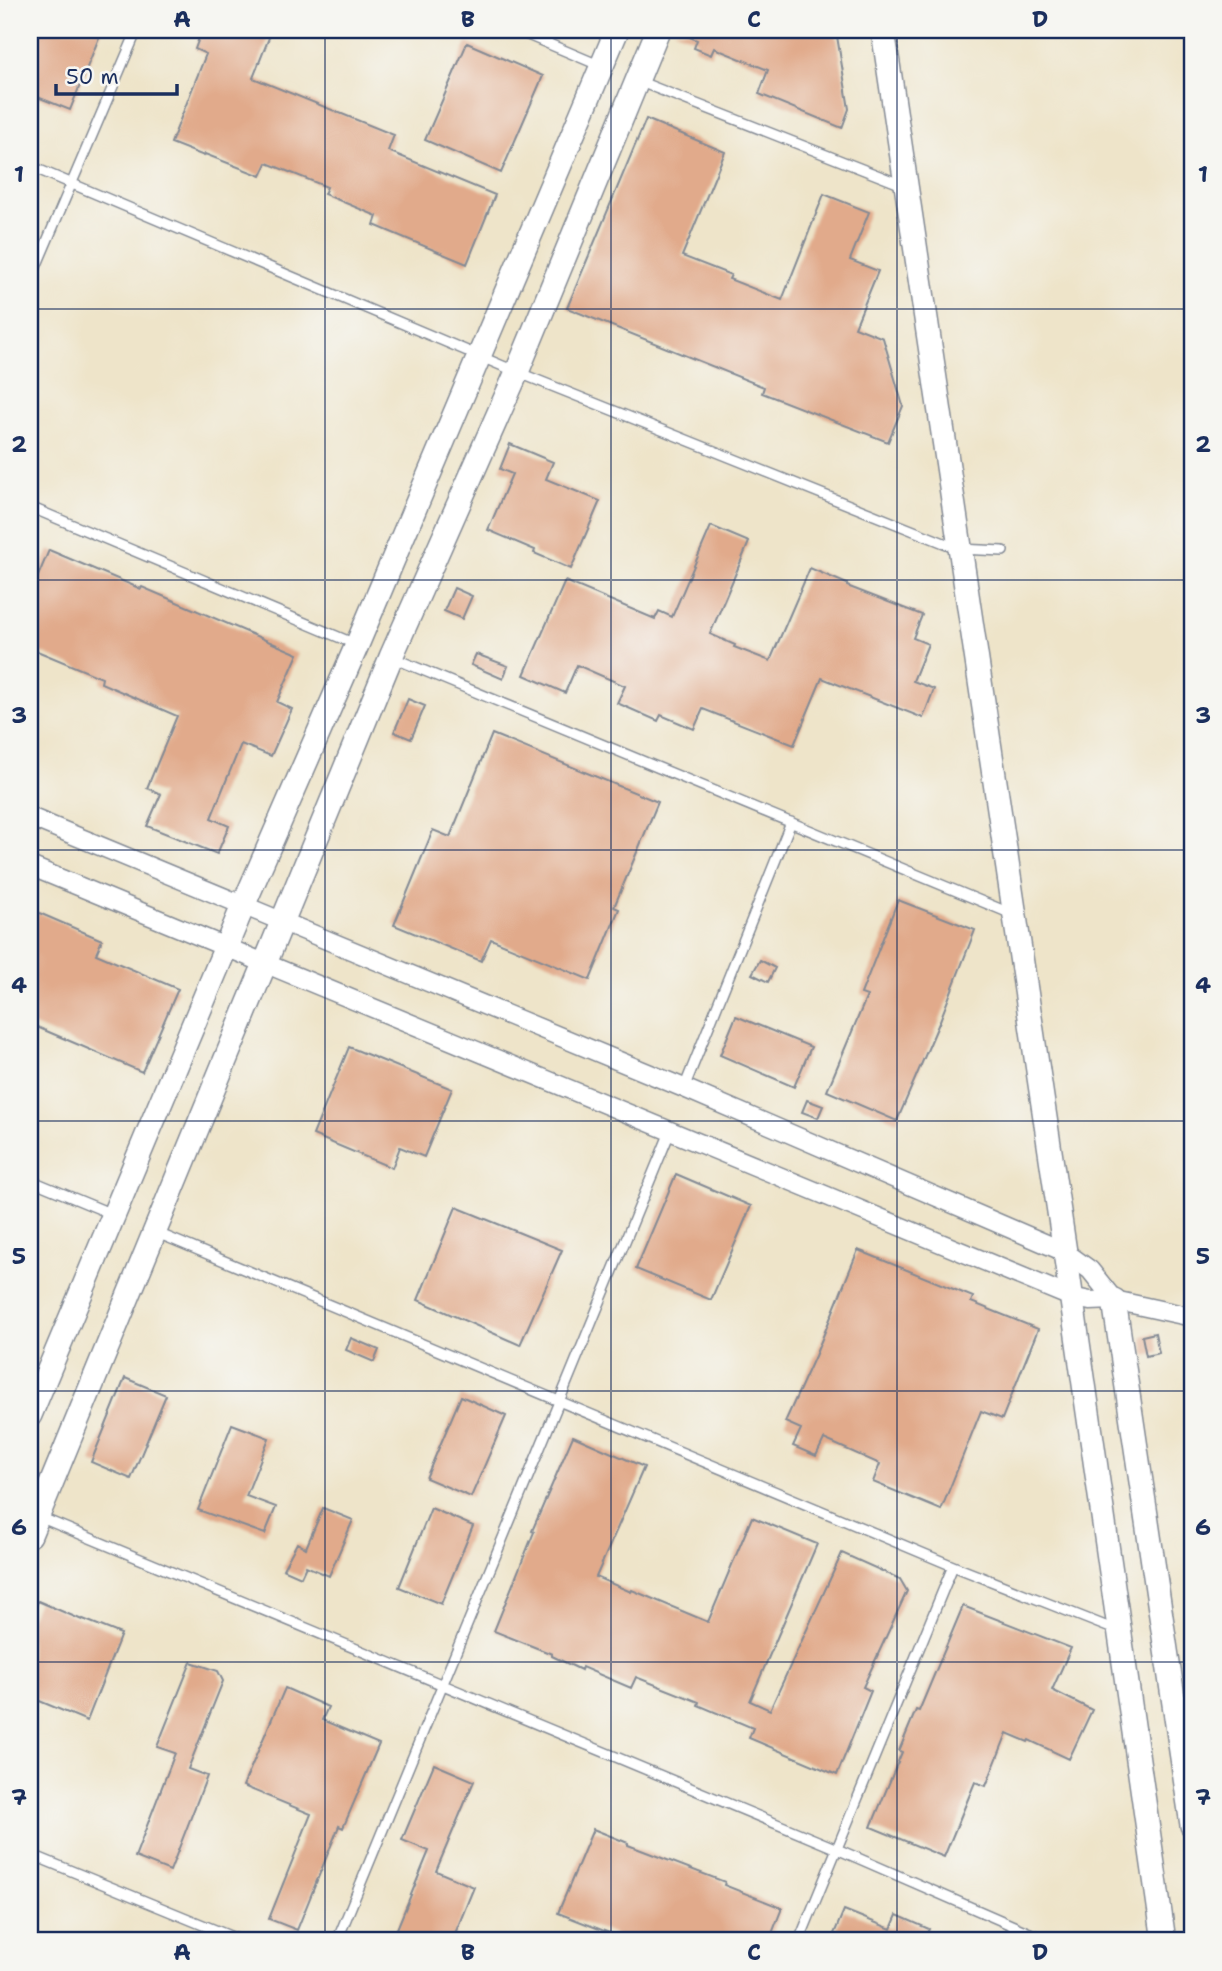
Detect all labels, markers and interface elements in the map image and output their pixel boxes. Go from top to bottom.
text: A [173,4,191,34]
text: B [461,4,475,34]
text: C [747,4,761,34]
text: D [1032,4,1048,34]
scale bar [56,52,177,96]
text: 50 m [66,63,119,91]
text: 1 [14,159,24,189]
text: 1 [1198,159,1208,189]
text: 2 [11,429,27,459]
text: 2 [1195,429,1211,459]
text: 3 [11,700,27,730]
text: 3 [1195,700,1211,730]
text: 4 [11,970,27,1000]
text: 4 [1195,970,1211,1000]
text: 5 [12,1241,26,1271]
text: 5 [1196,1241,1210,1271]
text: 6 [11,1512,27,1542]
text: 6 [1195,1512,1211,1542]
text: 7 [11,1782,27,1812]
text: 7 [1195,1782,1211,1812]
text: A [173,1937,191,1967]
text: B [461,1937,475,1967]
text: C [747,1937,761,1967]
text: D [1032,1937,1048,1967]

